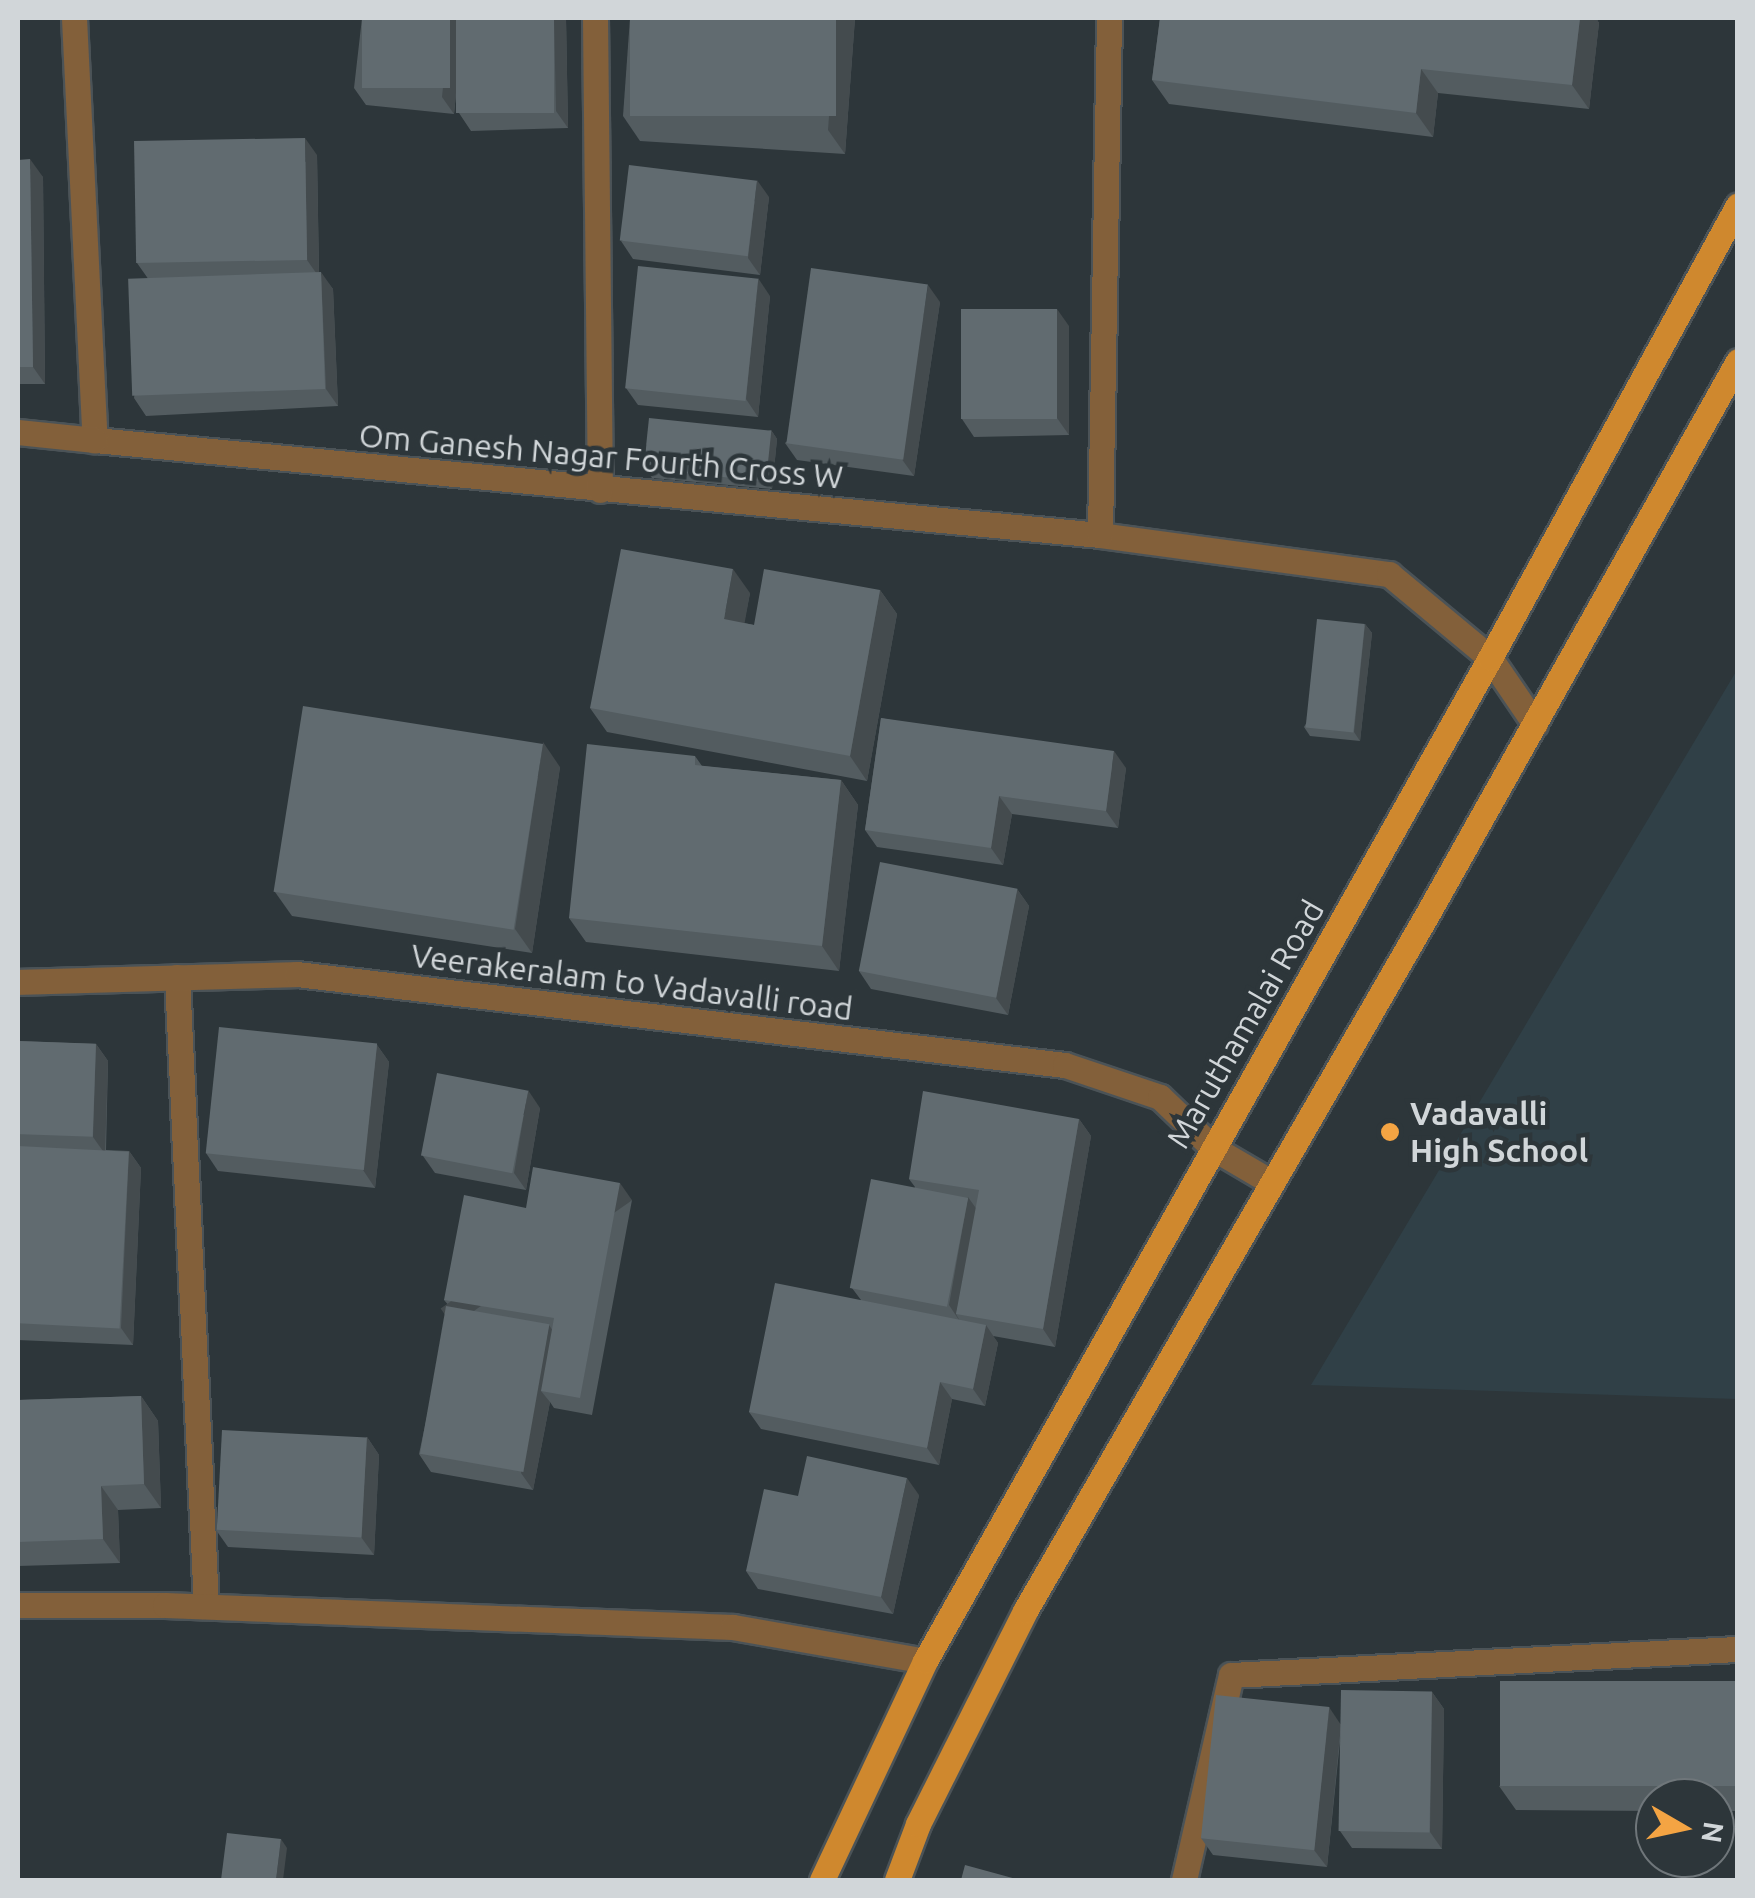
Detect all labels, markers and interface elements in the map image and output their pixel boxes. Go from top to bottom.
street label: Om Ganesh Nagar Fourth Cross W [357,416,845,496]
street label: Maruthamalai Road [1158,893,1332,1155]
street label: Veerakeralam to Vadavalli road [409,936,855,1028]
place label: Vadavalli High School [1410,1095,1588,1170]
marker: Vadavalli High School [1379,1121,1401,1143]
north arrow [1635,1778,1735,1878]
text: N [1696,1820,1730,1845]

